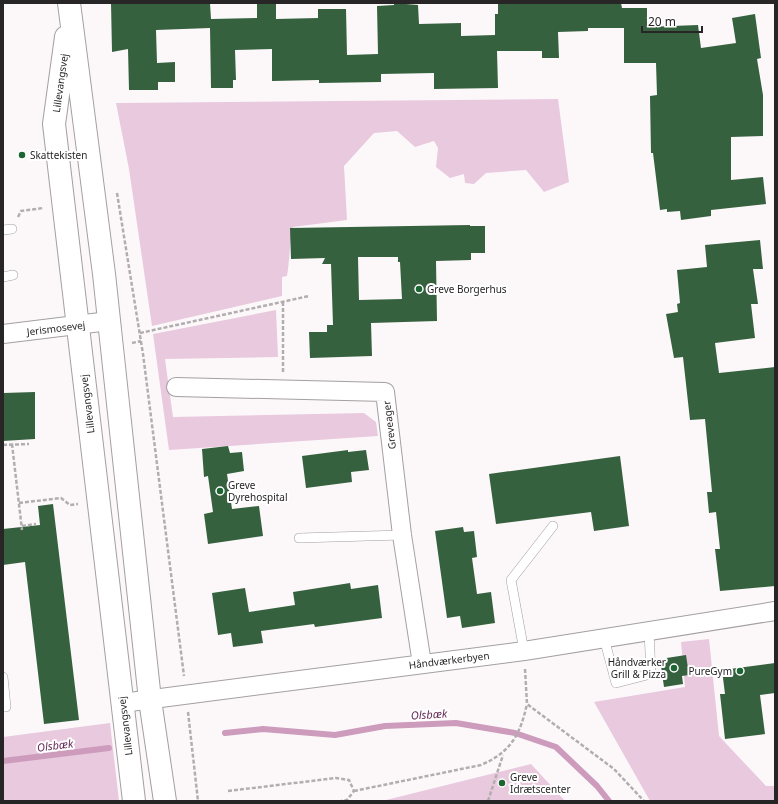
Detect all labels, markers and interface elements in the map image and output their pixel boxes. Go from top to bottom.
scale bar [642,8,702,34]
text: 20 m [648,13,676,30]
street label: Lillevangsvej [49,53,71,113]
place label: Skattekisten [30,148,87,162]
marker: Skattekisten [17,150,27,160]
place label: Greve Borgerhus [427,282,507,296]
marker: Greve Borgerhus [414,284,424,294]
street label: Jerismosevej [25,317,86,339]
street label: Lillevangsvej [76,374,98,434]
street label: Greveager [379,400,399,450]
place label: Greve Dyrehospital [228,478,288,504]
marker: Greve Dyrehospital [215,486,225,496]
street label: Håndværkerbyen [408,648,490,672]
place label: Håndværker Grill & Pizza [608,655,666,681]
marker: Håndværker Grill & Pizza [669,663,679,673]
place label: PureGym [688,664,732,678]
marker: PureGym [735,666,745,676]
street label: Lillevangsvej [114,696,136,756]
water label: Olsbæk [410,706,448,722]
water label: Olsbæk [36,735,75,755]
place label: Greve Idrætscenter [510,770,571,796]
marker: Greve Idrætscenter [497,778,507,788]

